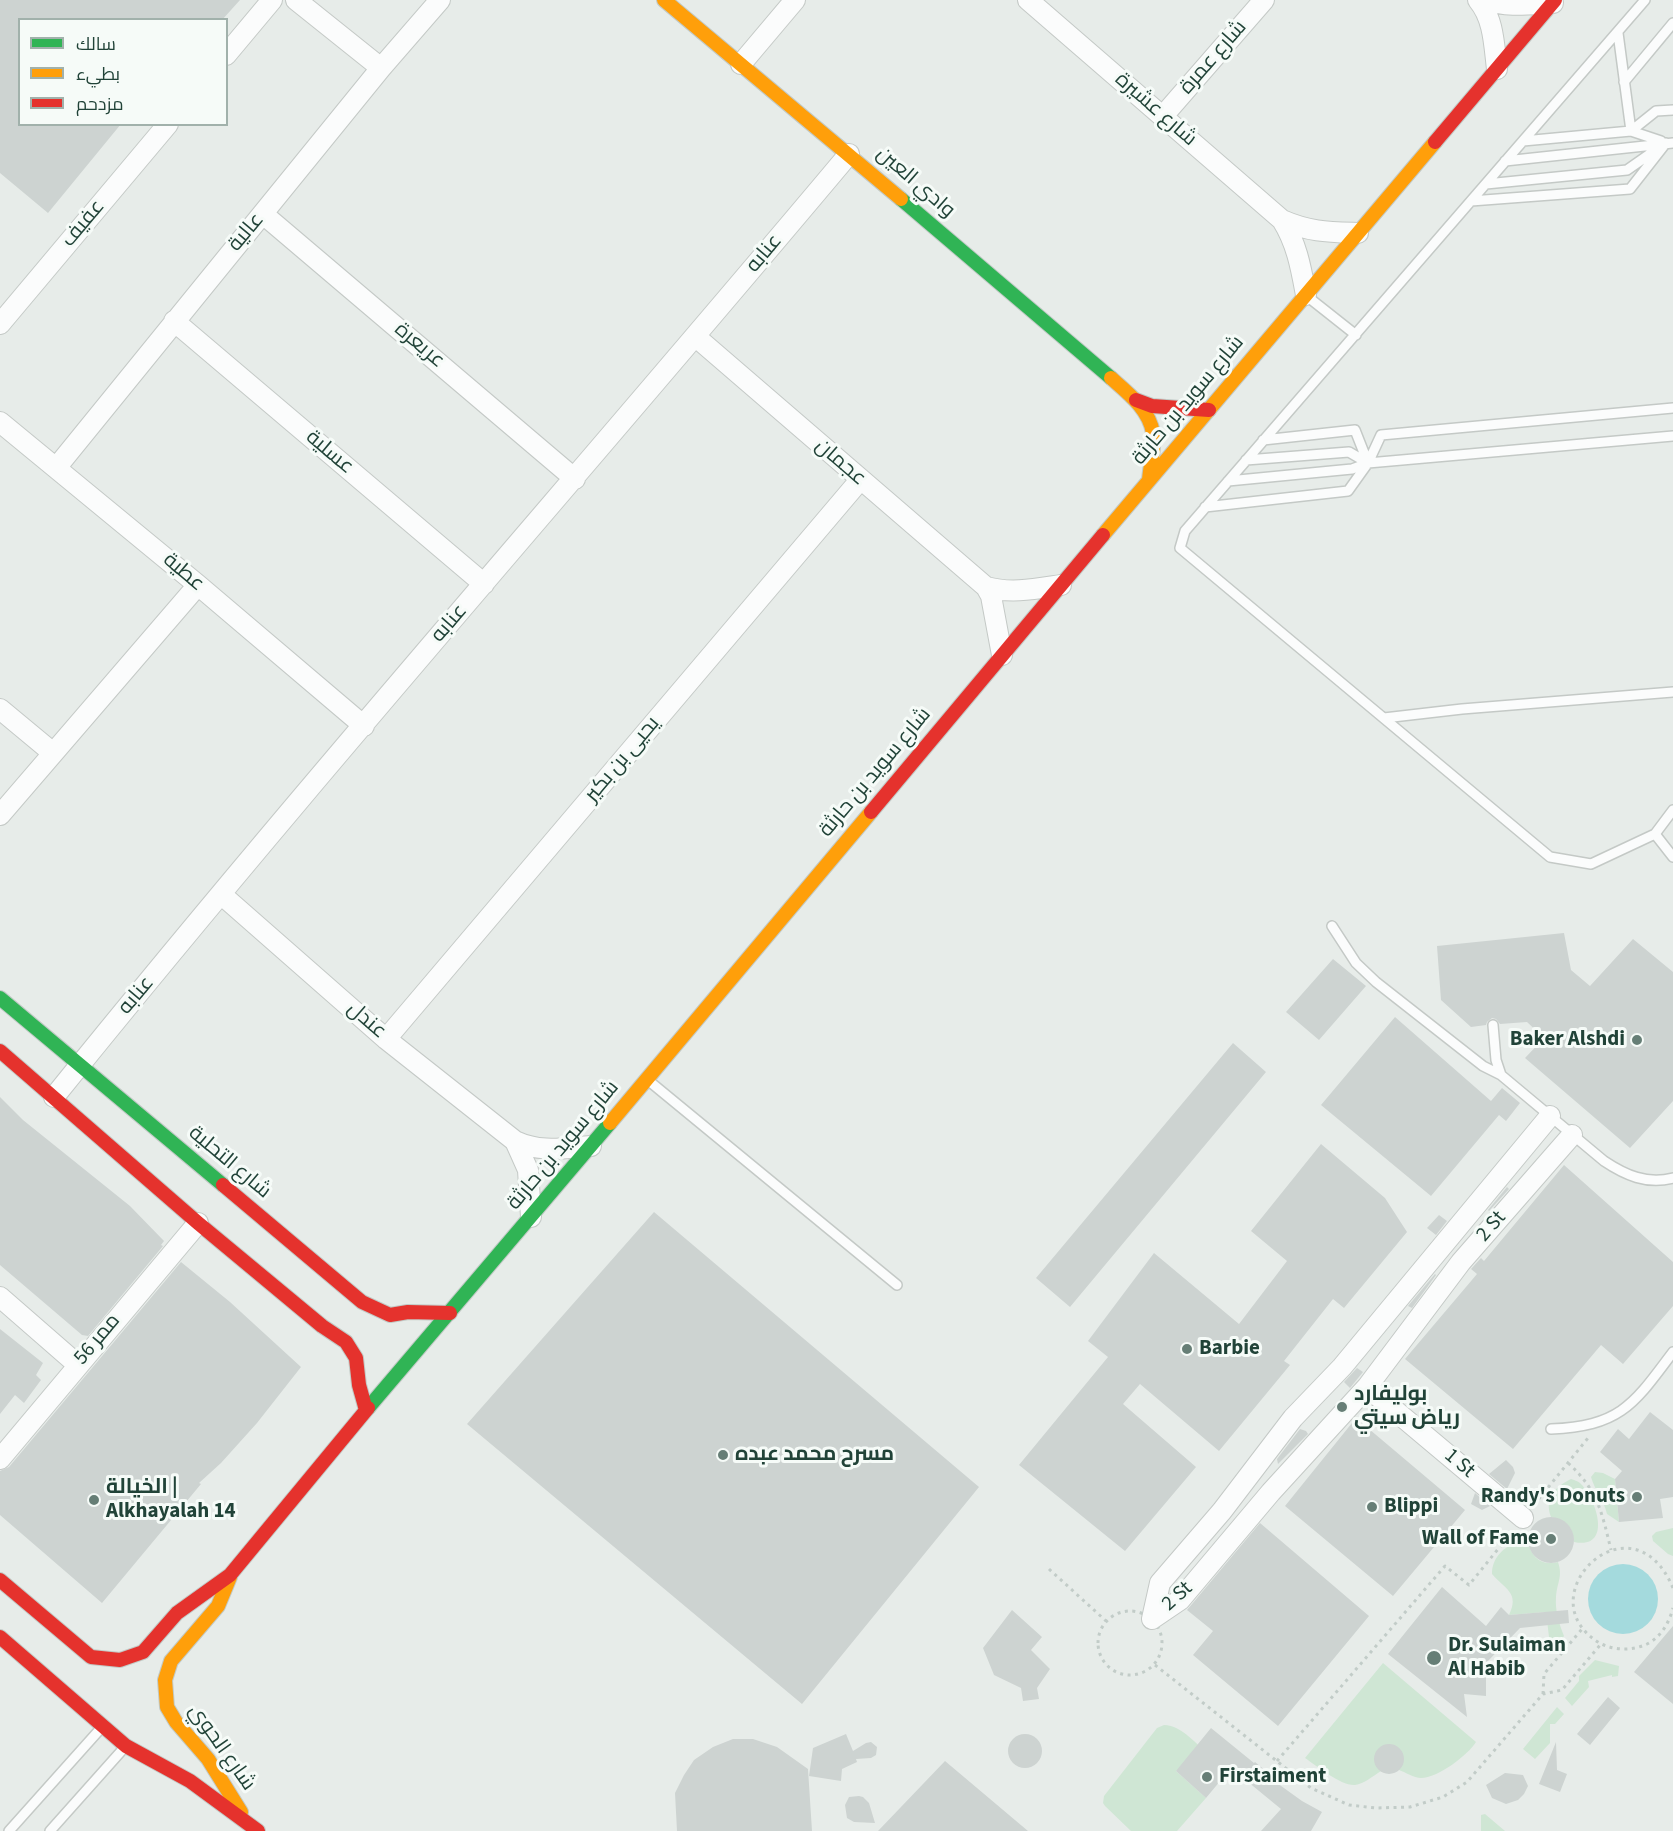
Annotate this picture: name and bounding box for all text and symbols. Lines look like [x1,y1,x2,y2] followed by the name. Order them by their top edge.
[1175,16,1253,100] street label: شارع عمرة
[18,18,228,126] legend
[76,32,116,57] text: سالك
[76,62,120,87] text: بطيء
[1109,68,1201,152] street label: شارع عشيرة
[76,92,124,117] text: مزدحم
[871,142,959,224] street label: وادي العين
[57,195,111,253] street label: عفيف
[224,209,270,257] street label: عالية
[742,230,788,278] street label: عنابه
[389,318,449,374] street label: عريعرة
[1128,331,1250,471] street label: شارع سويد بن حارثة
[300,426,358,480] street label: عسلية
[809,434,871,492] street label: عجمان
[157,548,209,598] street label: عطية
[427,600,473,648] street label: عنابه
[815,703,937,843] street label: شارع سويد بن حارثة
[580,712,666,808] street label: يحيى بن بكير
[114,972,160,1020] street label: عنابه
[341,997,391,1045] street label: عندل
[1510,1027,1625,1053] place label: Baker Alshdi
[1630,1033,1644,1047] marker: Baker Alshdi
[503,1076,625,1216] street label: شارع سويد بن حارثة
[183,1121,275,1205] street label: شارع التحلية
[1472,1206,1512,1248] street label: 2 St
[69,1309,127,1371] street label: ممر 56
[1199,1336,1260,1362] place label: Barbie
[1180,1342,1194,1356] marker: Barbie
[1354,1382,1460,1432] place label: بوليفارد رياض سيتي
[1335,1400,1349,1414] marker: بوليفارد رياض سيتي
[735,1442,894,1468] place label: مسرح محمد عبده
[1438,1444,1480,1484] street label: 1 St
[716,1448,730,1462] marker: مسرح محمد عبده
[106,1475,236,1525] place label: الخيالة | Alkhayalah 14
[1481,1484,1625,1510] place label: Randy's Donuts
[1630,1490,1644,1504] marker: Randy's Donuts
[87,1493,101,1507] marker: الخيالة | Alkhayalah 14
[1384,1494,1438,1520] place label: Blippi
[1365,1500,1379,1514] marker: Blippi
[1422,1526,1539,1552] place label: Wall of Fame
[1544,1532,1558,1546] marker: Wall of Fame
[1158,1577,1198,1617] street label: 2 St
[1448,1633,1566,1683] place label: Dr. Sulaiman Al Habib
[1425,1649,1443,1667] marker: Dr. Sulaiman Al Habib
[182,1700,260,1796] street label: شارع الحوي
[1219,1764,1326,1790] place label: Firstaiment
[1200,1770,1214,1784] marker: Firstaiment

